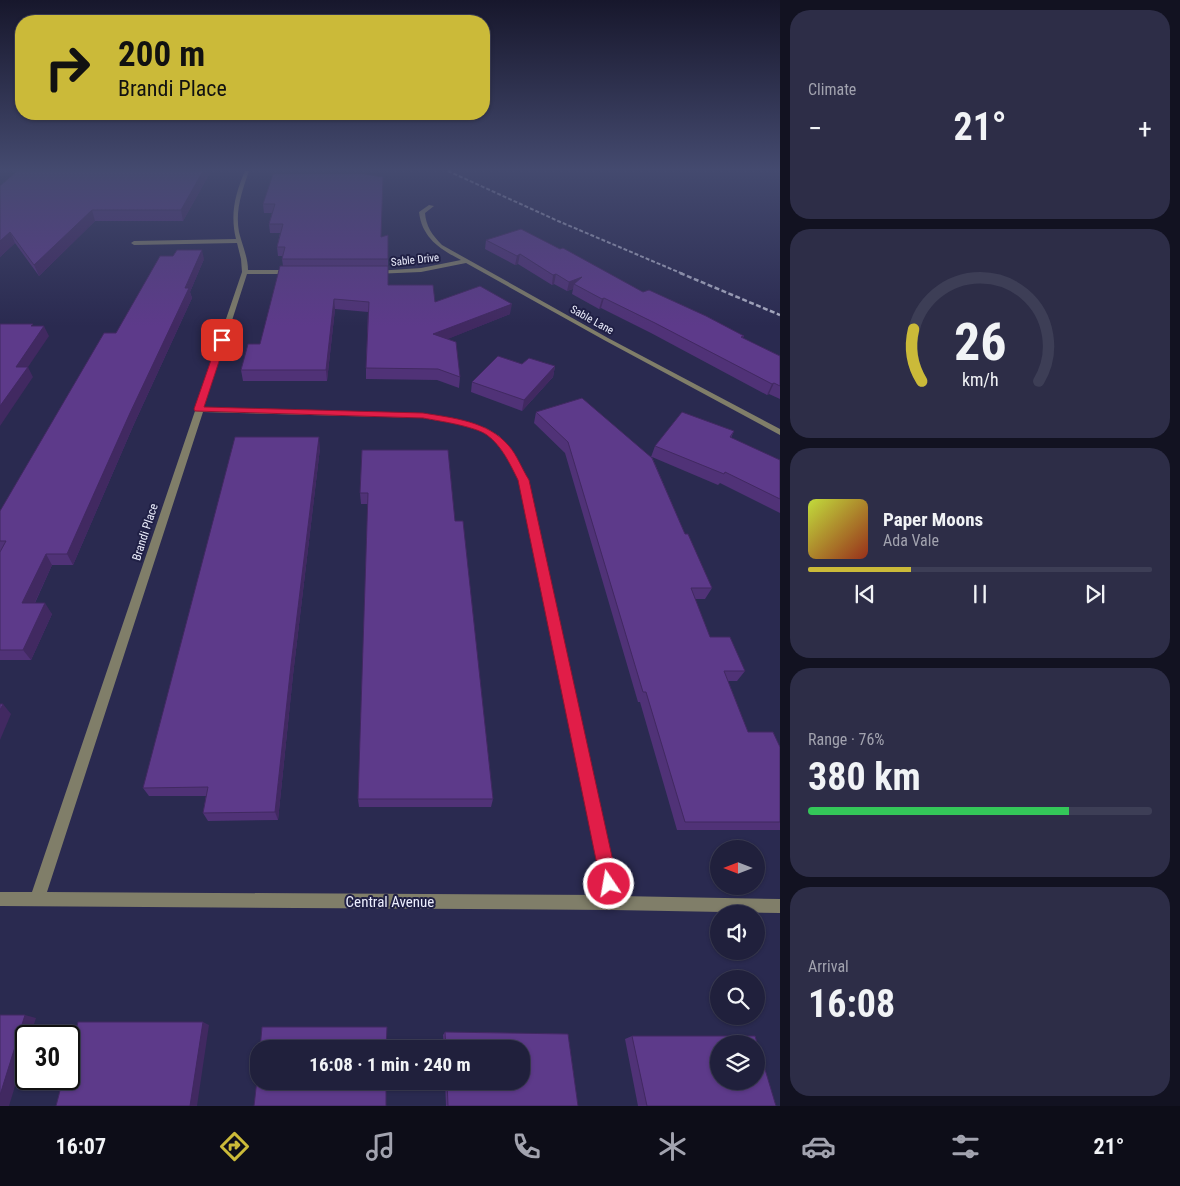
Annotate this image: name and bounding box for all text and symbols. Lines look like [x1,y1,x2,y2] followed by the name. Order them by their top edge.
[118,34,205,75] text: 200 m
[35,35,100,100] icon: right
[118,76,227,101] text: Brandi Place
[808,80,856,99] text: Climate
[953,105,1007,149] text: 21°
[808,112,822,145] text: −
[1138,112,1152,145] text: +
[390,251,440,269] street label: Sable Drive
[568,303,616,337] street label: Sable Lane
[954,312,1006,373] text: 26
[201,319,243,361] pin
[208,326,236,354] icon: arrive
[962,369,998,390] text: km/h
[129,501,161,562] street label: Brandi Place
[883,508,983,531] text: Paper Moons
[883,531,939,550] text: Ada Vale
[851,580,879,608] icon: previous
[966,580,994,608] icon: pause
[1081,580,1109,608] icon: next
[808,730,884,749] text: Range · 76%
[808,755,921,799] text: 380 km
[710,840,765,895] north arrow
[710,840,765,1090] map controls
[582,857,634,909] position arrow
[346,893,434,911] street label: Central Avenue
[710,905,765,960] button: sound
[808,957,849,976] text: Arrival
[710,970,765,1025] button: search
[808,982,895,1026] text: 16:08
[15,1025,80,1090] speed limit sign: 30
[710,1035,765,1090] button: layers
[309,1053,471,1076] text: 16:08 · 1 min · 240 m
[217,1129,252,1164] icon: directions
[363,1129,398,1164] icon: music
[509,1129,544,1164] icon: phone
[655,1129,690,1164] icon: climate
[801,1129,836,1164] icon: car
[948,1129,983,1164] icon: filters
[56,1134,106,1159] text: 16:07
[1094,1134,1124,1159] text: 21°

